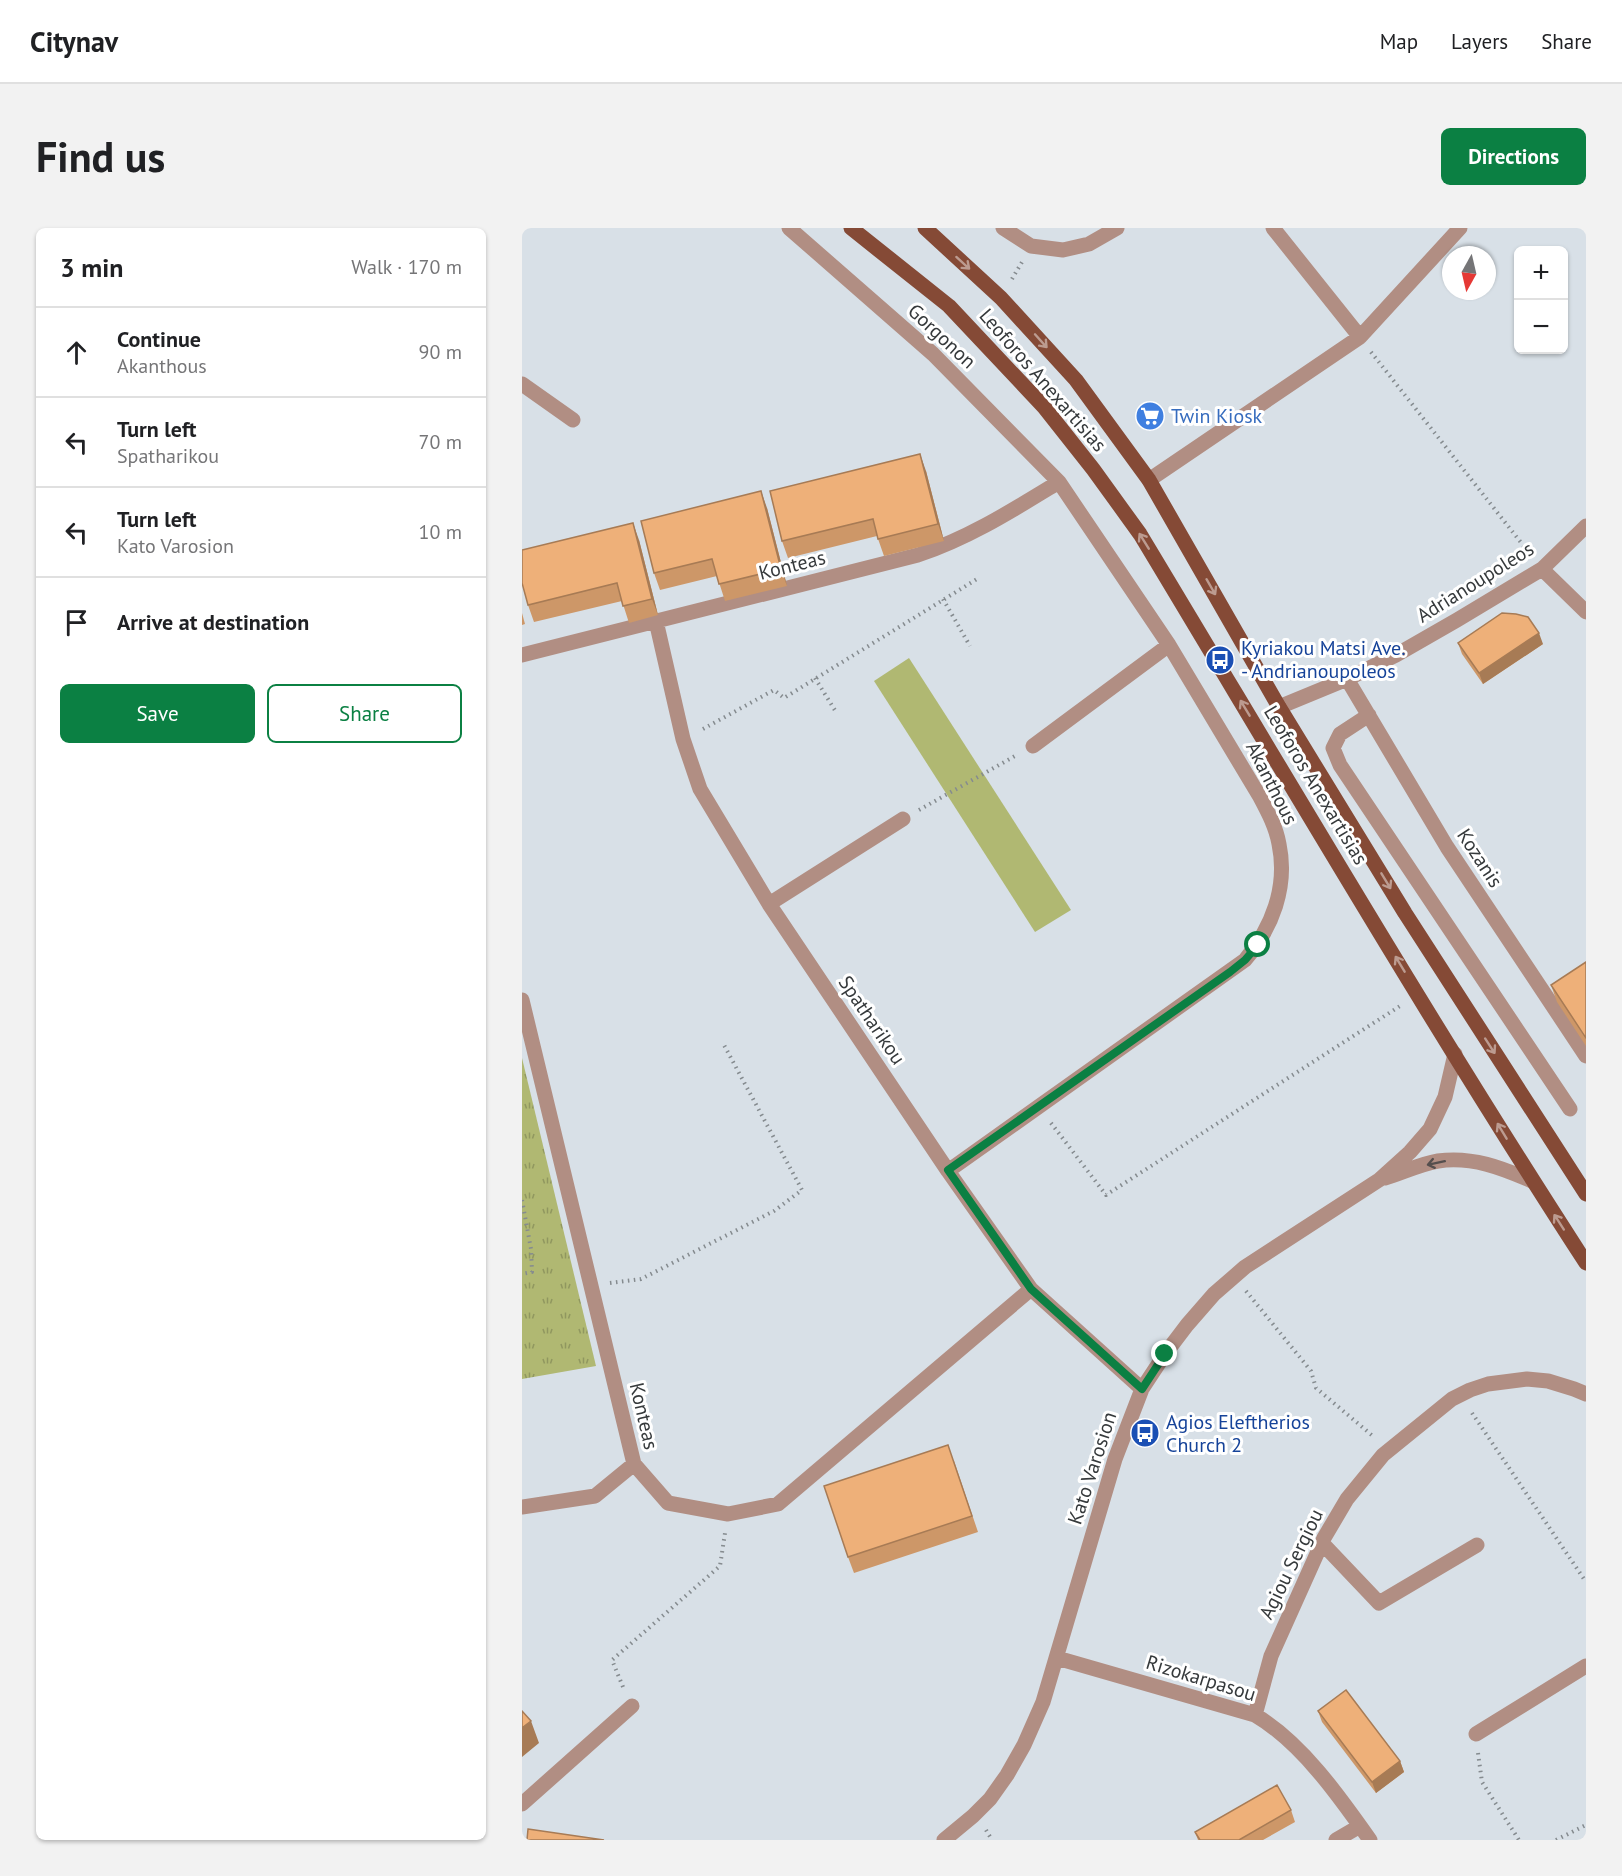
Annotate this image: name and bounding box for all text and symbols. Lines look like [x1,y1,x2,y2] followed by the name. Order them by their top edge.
[30,23,118,60] text: Citynav
[1380,28,1418,55] text: Map
[1451,28,1508,55] text: Layers
[1541,28,1592,55] text: Share
[1441,128,1586,185] button: Directions
[36,129,165,184] text: Find us
[1442,246,1496,300] north arrow
[1514,246,1568,354] map controls
[1514,246,1568,300] button: +
[60,251,123,284] text: 3 min
[351,254,462,280] text: Walk · 170 m
[955,256,970,270] one-way arrow
[902,298,982,374] street label: Gorgonon
[1514,300,1568,354] button: −
[974,303,1112,457] street label: Leoforos Anexartisias
[117,325,201,353] text: Continue
[1034,333,1048,348] one-way arrow
[60,336,93,369] icon: ahead
[419,339,462,365] text: 90 m
[117,353,207,379] text: Akanthous
[1134,400,1166,432] supermarket icon: Twin Kiosk
[1171,403,1263,429] place label: Twin Kiosk
[117,415,197,443] text: Turn left
[60,426,93,459] icon: left
[419,429,462,455] text: 70 m
[117,443,219,469] text: Spatharikou
[117,505,197,533] text: Turn left
[60,516,93,549] icon: left
[419,519,462,545] text: 10 m
[117,533,234,559] text: Kato Varosion
[1137,533,1149,550] one-way arrow
[1412,536,1538,628] street label: Adrianoupoleos
[756,544,828,586] street label: Konteas
[1205,578,1217,595] one-way arrow
[60,606,93,639] icon: arrive
[117,608,309,636] text: Arrive at destination
[1241,635,1406,684] place label: Kyriakou Matsi Ave. - Andrianoupoleos
[1204,644,1236,676] bus stop icon: Kyriakou Matsi Ave. - Andrianoupoleos
[60,684,255,743] button: Save
[267,684,462,743] button: Share
[1238,700,1250,717] one-way arrow
[1258,701,1374,869] street label: Leoforos Anexartisias
[1240,737,1304,829] street label: Akanthous
[1451,824,1509,892] street label: Kozanis
[1380,872,1392,889] one-way arrow
[1244,931,1270,957] route start
[1394,956,1406,973] one-way arrow
[833,970,911,1070] street label: Spatharikou
[1484,1037,1497,1054] one-way arrow
[1495,1123,1507,1140] one-way arrow
[1426,1158,1446,1169] one-way arrow
[1553,1214,1565,1231] one-way arrow
[1151,1340,1177,1366] route end
[624,1380,664,1452] street label: Konteas
[1062,1408,1122,1528] street label: Kato Varosion
[1166,1409,1310,1458] place label: Agios Eleftherios Church 2
[1129,1417,1161,1449] bus stop icon: Agios Eleftherios Church 2
[1253,1505,1329,1623] street label: Agiou Sergiou
[1143,1649,1259,1707] street label: Rizokarpasou

